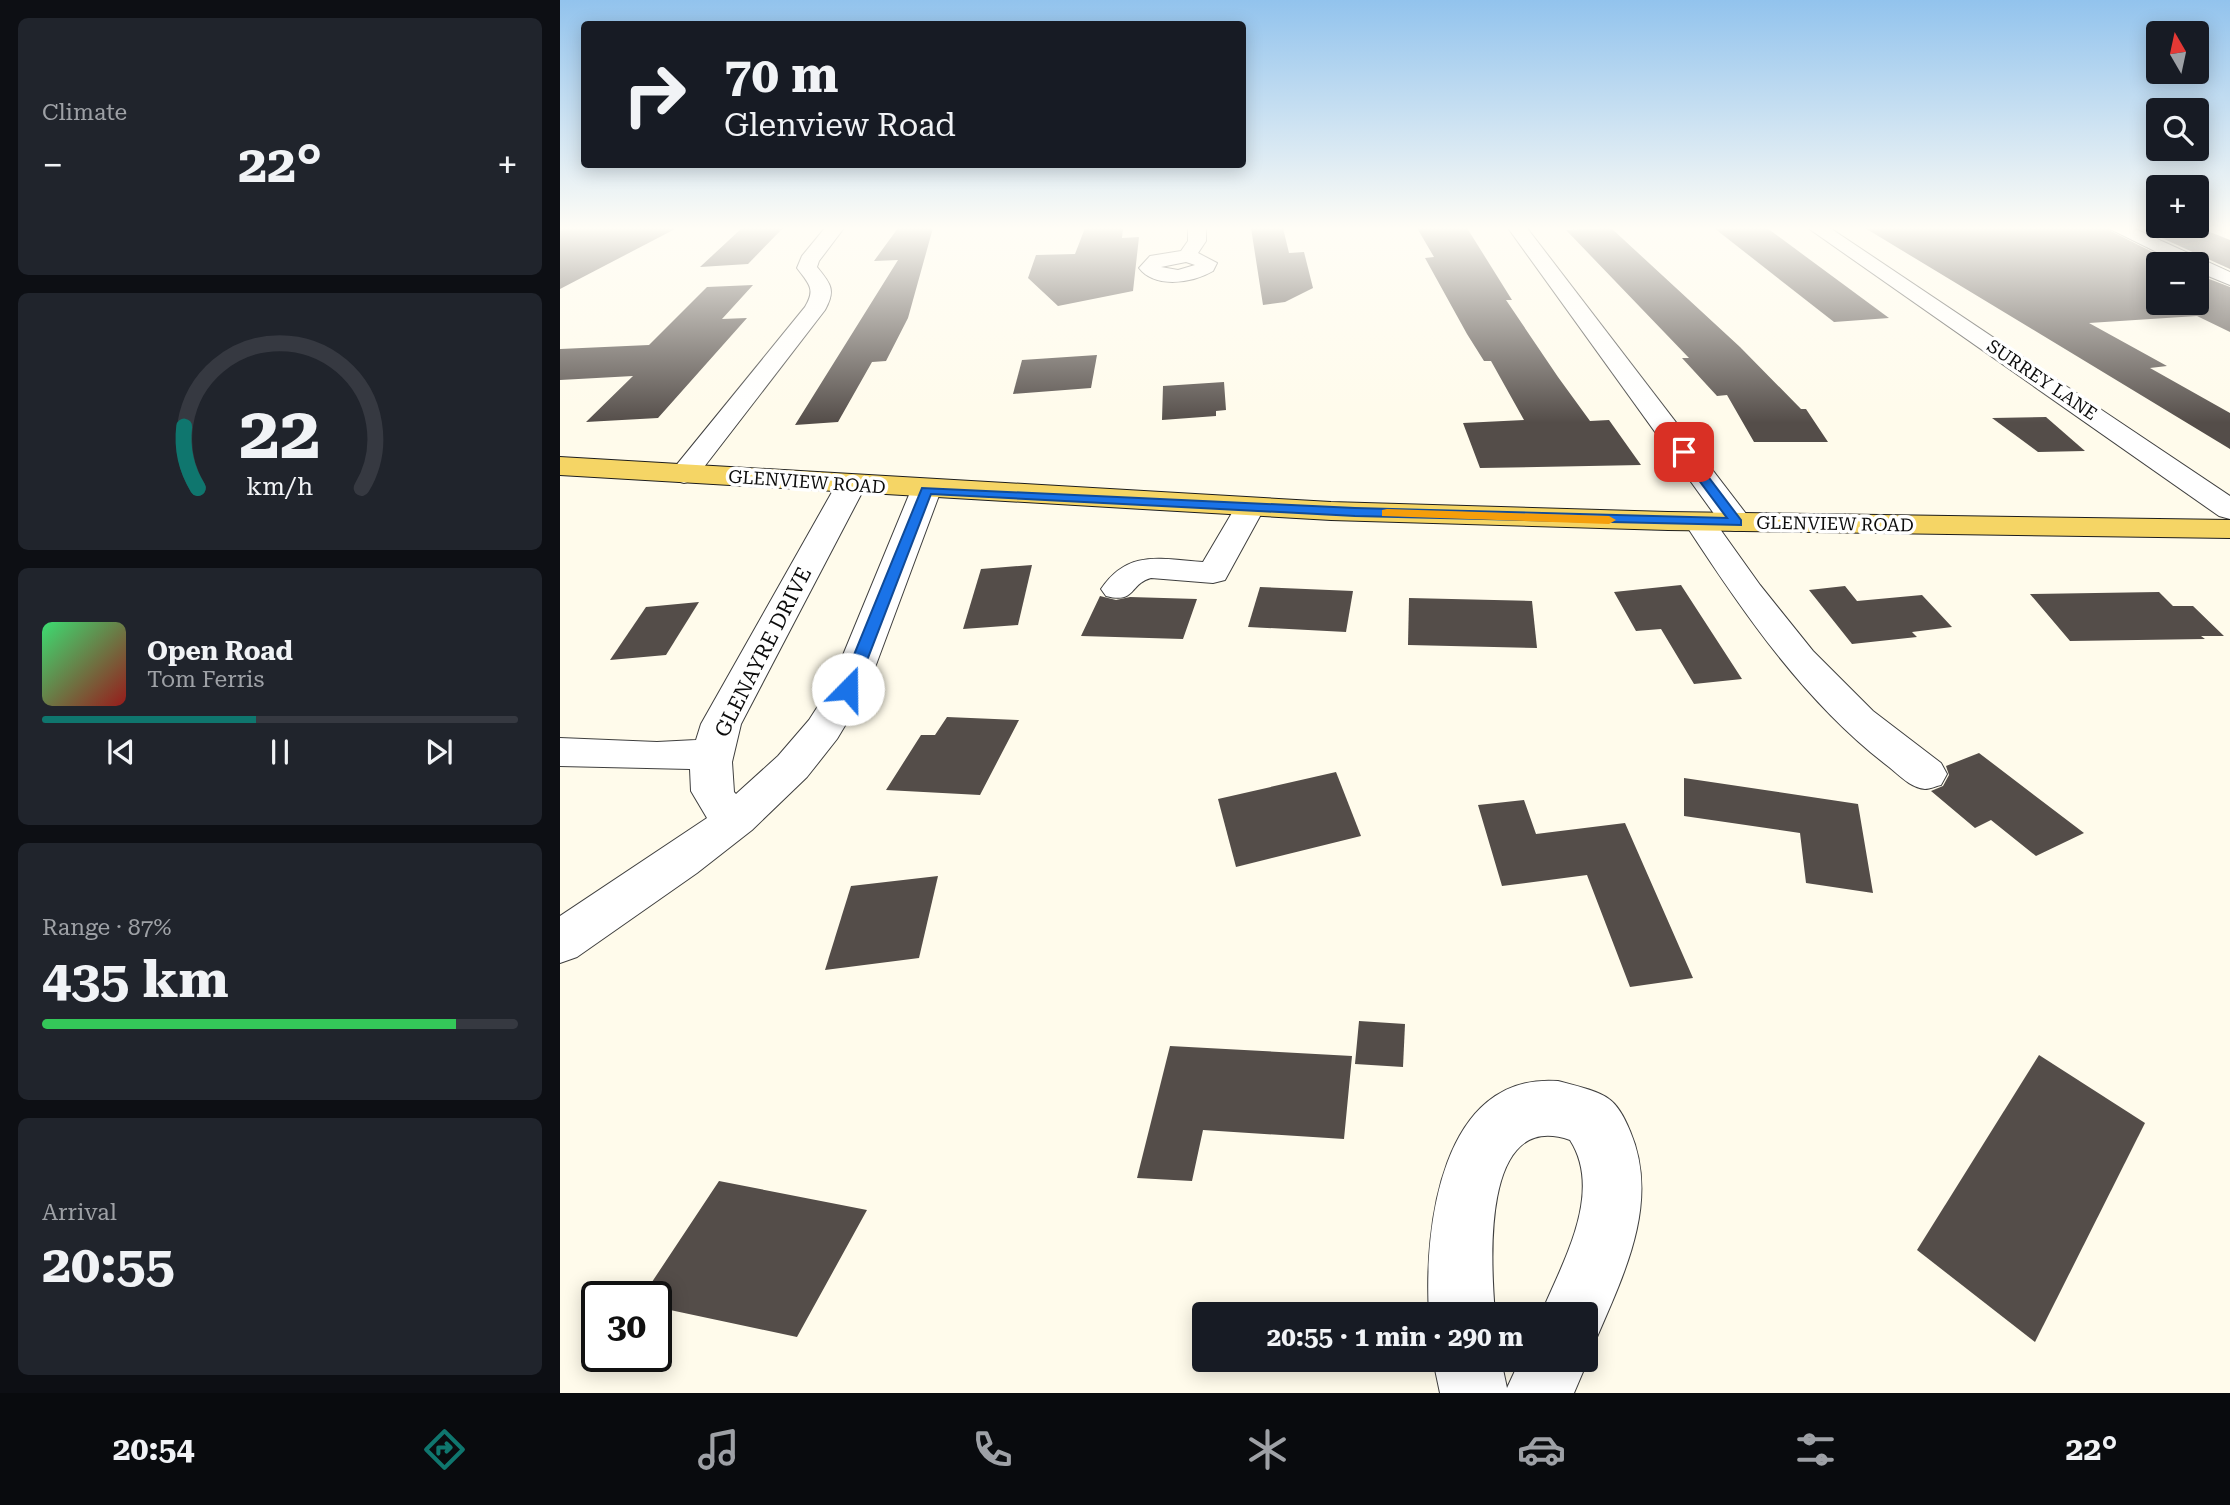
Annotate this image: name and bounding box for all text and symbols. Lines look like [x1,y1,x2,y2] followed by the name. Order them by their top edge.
[2146,21,2208,84] north arrow
[2146,21,2209,315] map controls
[724,47,839,104] text: 70 m
[609,49,700,140] icon: right
[2146,98,2209,161] button: search
[42,99,127,126] text: Climate
[724,106,956,144] text: Glenview Road
[238,134,322,195] text: 22°
[42,143,63,187] text: −
[497,143,518,187] text: +
[2146,175,2209,238] button: +
[2146,252,2209,315] button: −
[1983,335,2101,424] street label: SURREY LANE
[239,391,321,476] text: 22
[1654,422,1714,482] pin
[1665,433,1703,471] icon: arrive
[728,466,886,497] street label: GLENVIEW ROAD
[247,471,313,500] text: km/h
[1756,512,1914,535] street label: GLENVIEW ROAD
[710,563,816,741] street label: GLENAYRE DRIVE
[147,636,293,666] text: Open Road
[811,652,885,726] position arrow
[147,666,264,693] text: Tom Ferris
[102,733,140,771] icon: previous
[261,733,299,771] icon: pause
[420,733,458,771] icon: next
[42,914,171,941] text: Range · 87%
[42,949,229,1010] text: 435 km
[42,1199,117,1226] text: Arrival
[42,1234,175,1295] text: 20:55
[581,1281,672,1372] speed limit sign: 30
[1267,1322,1523,1352] text: 20:55 · 1 min · 290 m
[420,1425,469,1474] icon: directions
[694,1425,743,1474] icon: music
[968,1425,1017,1474] icon: phone
[1243,1425,1292,1474] icon: climate
[1517,1425,1566,1474] icon: car
[1791,1425,1840,1474] icon: filters
[113,1430,194,1468] text: 20:54
[2066,1430,2117,1468] text: 22°

